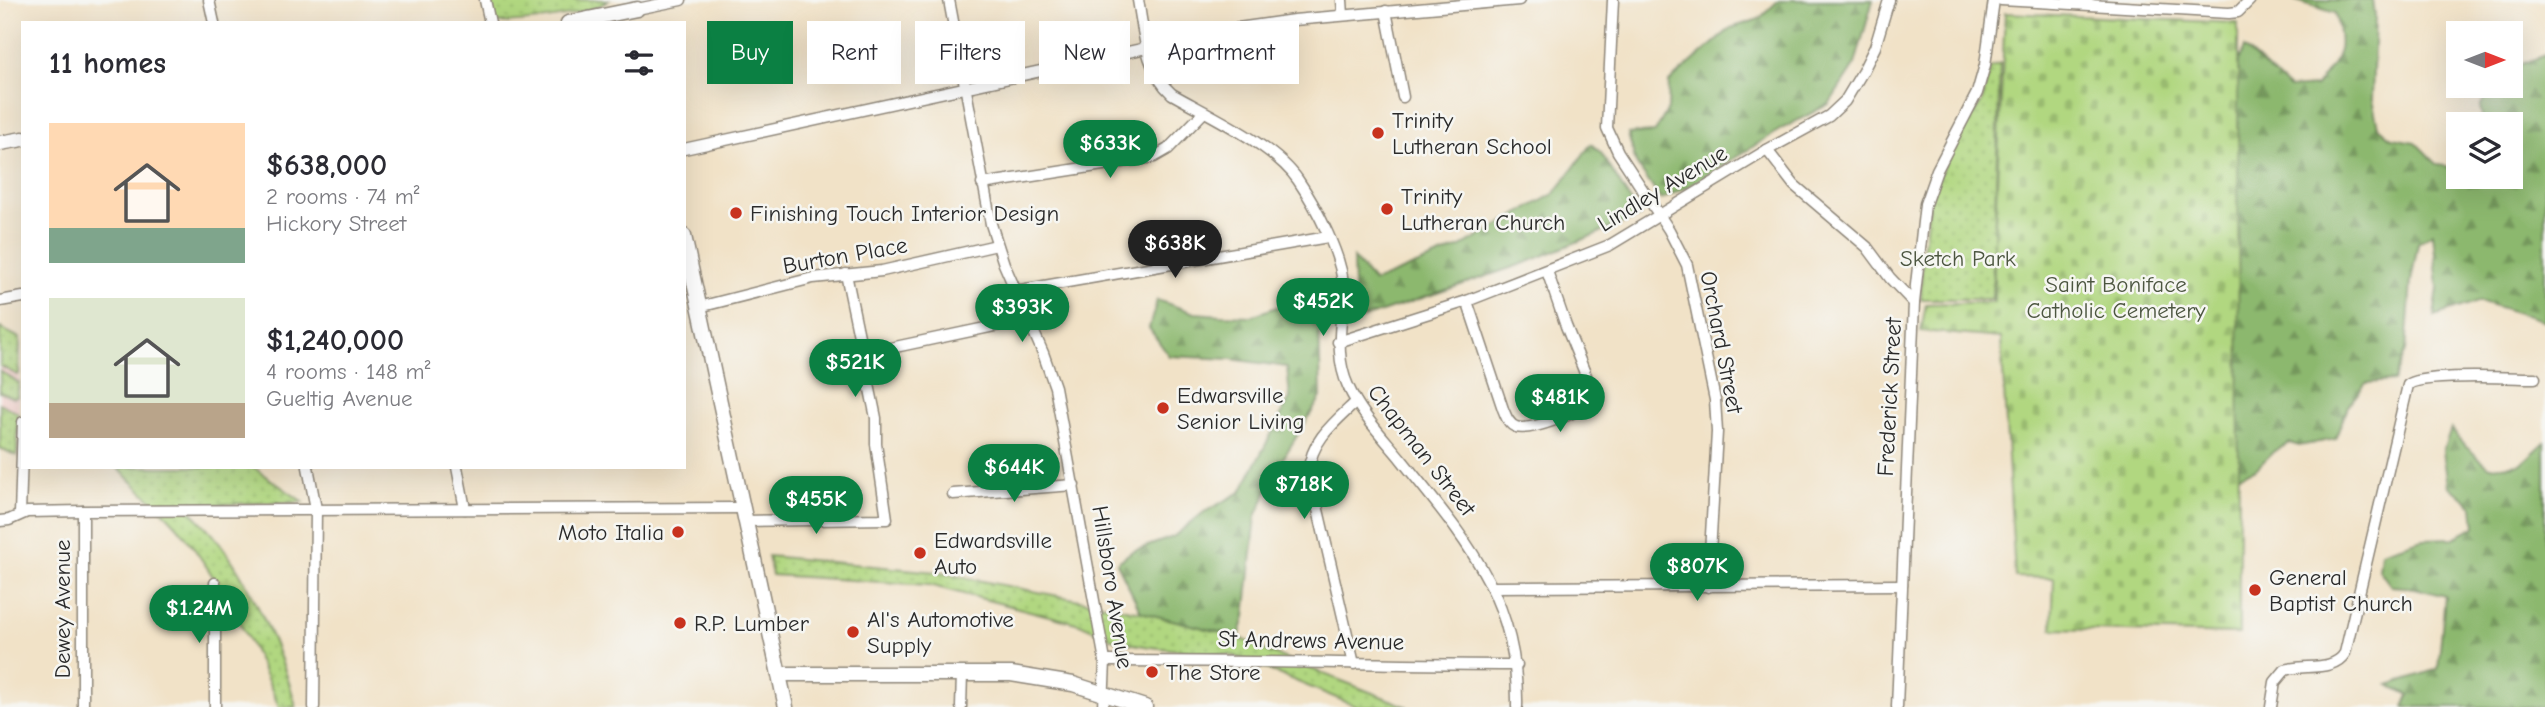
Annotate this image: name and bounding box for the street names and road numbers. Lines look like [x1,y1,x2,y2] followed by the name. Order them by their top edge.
[1593,139,1732,238] street label: Lindley Avenue
[781,231,909,280] street label: Burton Place
[1694,269,1749,417] street label: Orchard Street
[1872,315,1907,477] street label: Frederick Street
[1362,379,1482,523] street label: Chapman Street
[1086,504,1139,670] street label: Hillsboro Avenue
[49,540,76,678] street label: Dewey Avenue
[1218,625,1404,656] street label: St Andrews Avenue

